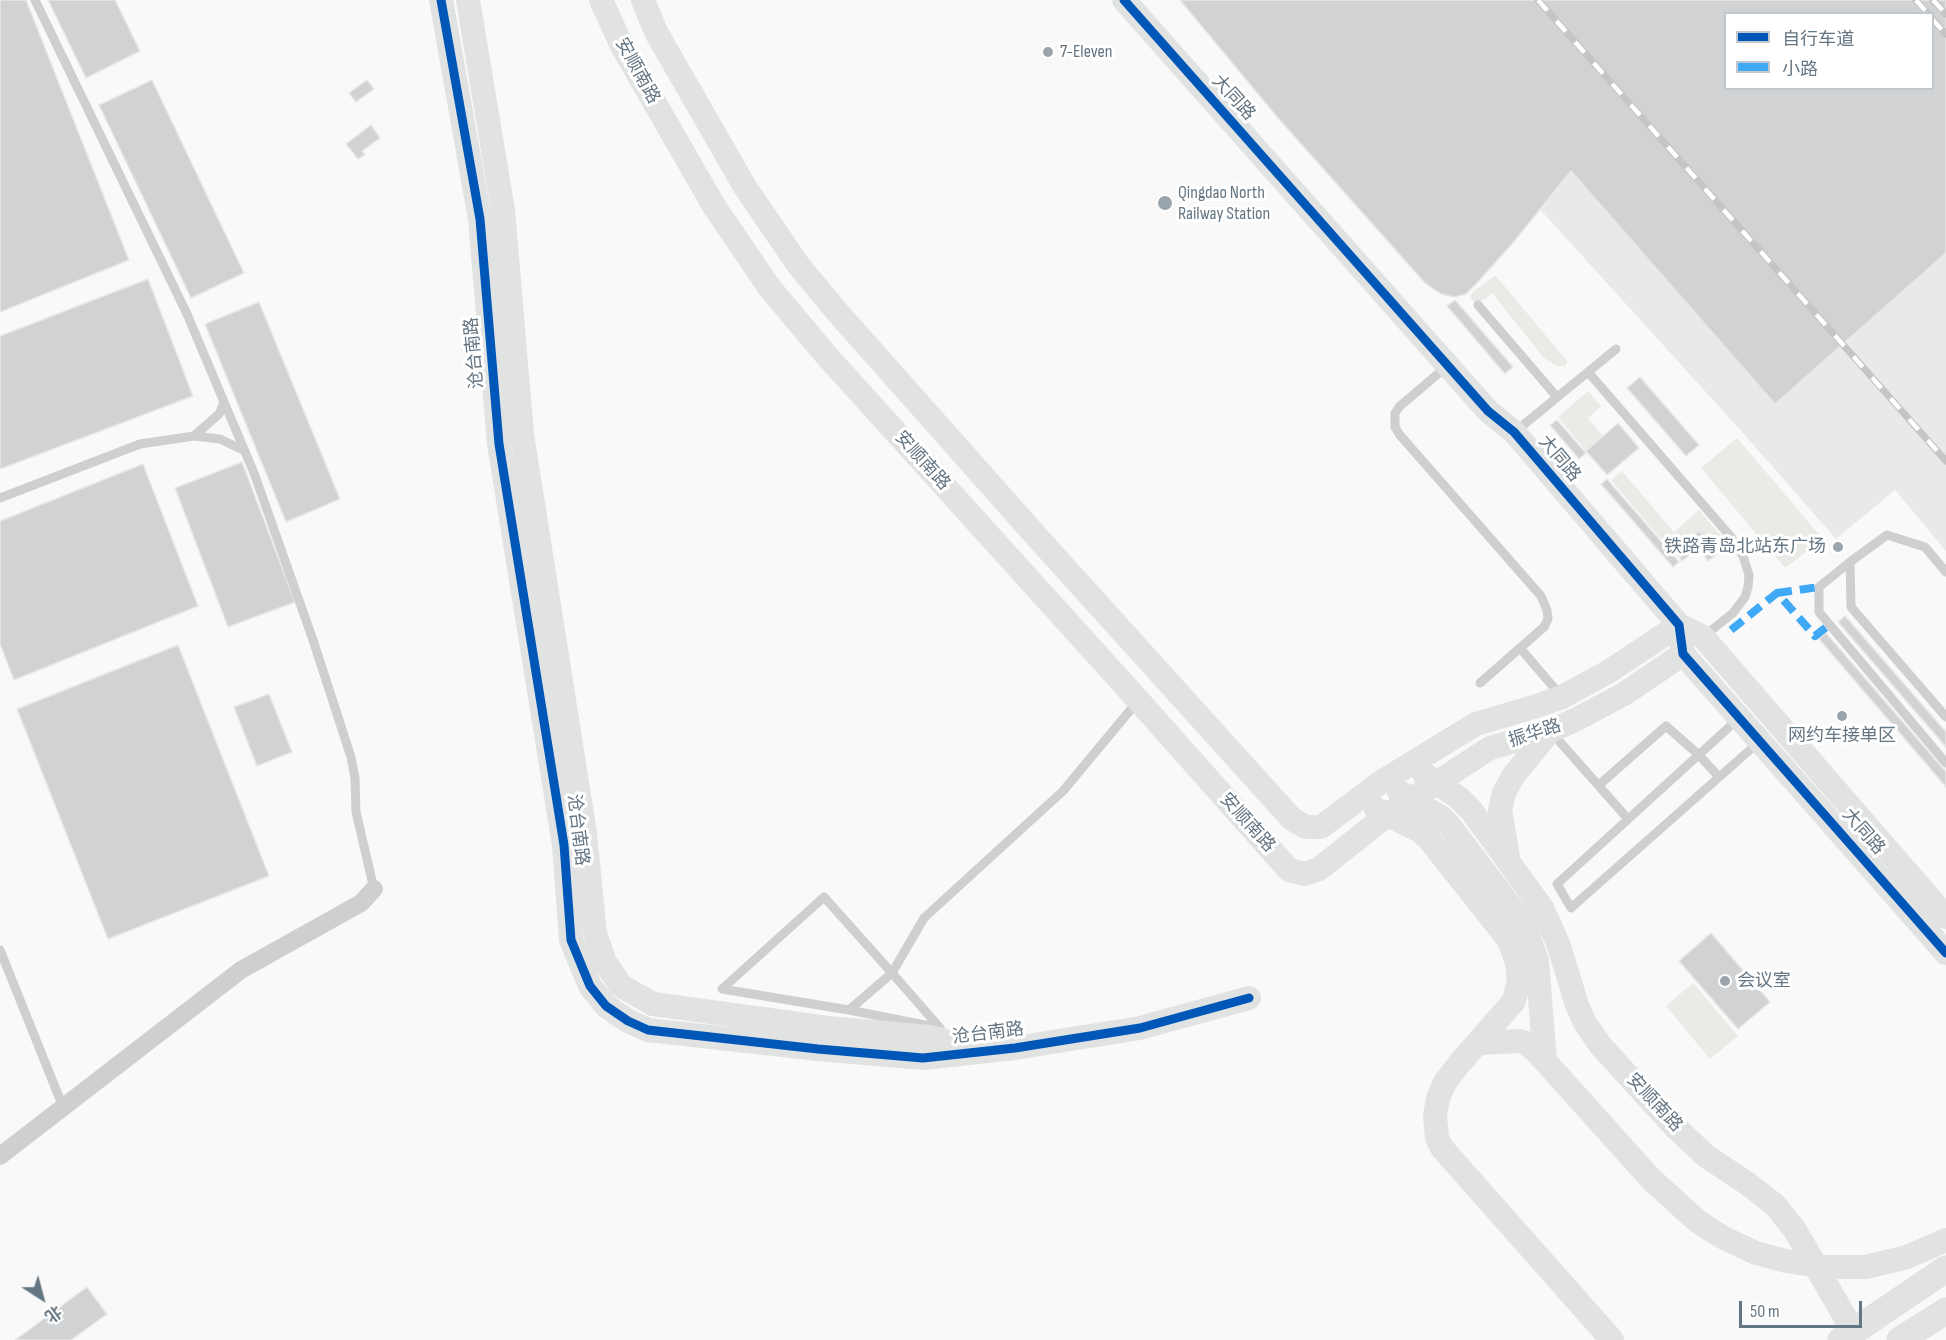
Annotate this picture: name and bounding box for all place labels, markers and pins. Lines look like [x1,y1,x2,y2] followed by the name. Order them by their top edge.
[1060,41,1113,63] place label: 7-Eleven
[1041,45,1055,59] marker: 7-Eleven
[1178,182,1270,224] place label: Qingdao North Railway Station
[1156,194,1174,212] marker: Qingdao North Railway Station
[1664,536,1826,558] place label: 铁路青岛北站东广场
[1831,540,1845,554] marker: 铁路青岛北站东广场
[1835,709,1849,723] marker: 网约车接单区
[1788,725,1896,747] place label: 网约车接单区
[1737,970,1791,992] place label: 会议室
[1718,974,1732,988] marker: 会议室

